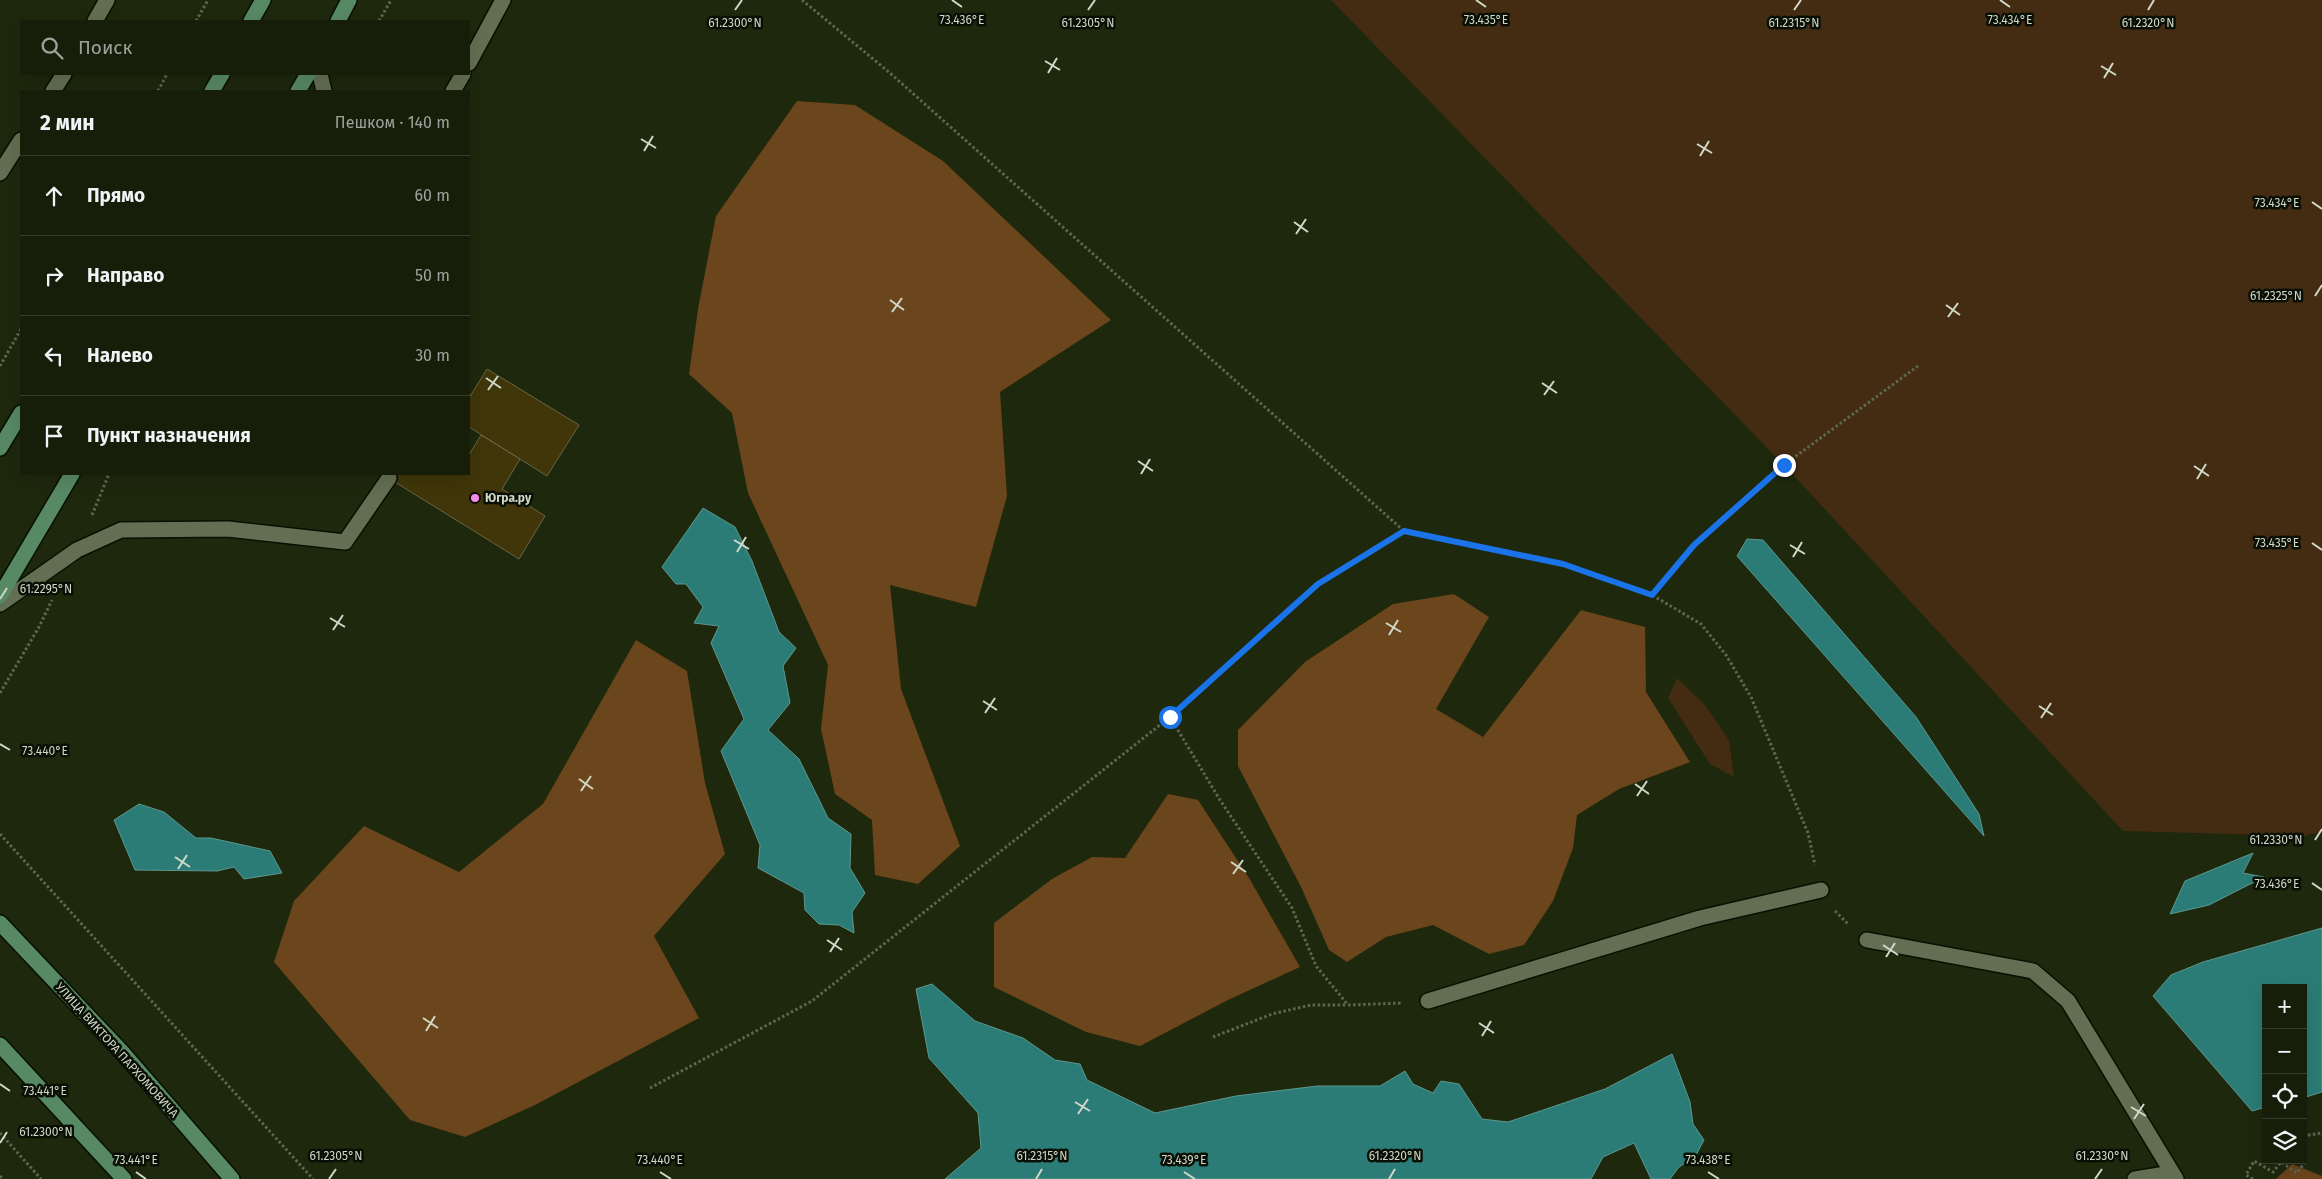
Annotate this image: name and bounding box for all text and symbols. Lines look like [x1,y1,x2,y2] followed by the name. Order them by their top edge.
[940,13,984,27] text: 73.436°E
[1464,13,1508,27] text: 73.435°E
[1988,13,2032,27] text: 73.434°E
[708,16,762,30] text: 61.2300°N
[1062,16,1114,30] text: 61.2305°N
[1768,16,1820,30] text: 61.2315°N
[2122,16,2174,30] text: 61.2320°N
[20,20,470,75] search box
[38,34,66,62] icon: search
[78,36,132,59] text: Поиск
[40,110,95,136] text: 2 мин
[335,113,450,132] text: Пешком · 140 m
[40,182,68,210] icon: ahead
[87,184,145,207] text: Прямо
[415,186,450,205] text: 60 m
[2255,196,2299,210] text: 73.434°E
[40,262,68,290] icon: right
[87,264,164,287] text: Направо
[415,266,450,285] text: 50 m
[2250,289,2302,303] text: 61.2325°N
[40,342,68,370] icon: left
[87,344,153,367] text: Налево
[415,346,450,365] text: 30 m
[40,422,68,450] icon: arrive
[87,424,251,447] text: Пункт назначения
[1773,454,1796,477] route end
[485,491,532,505] place label: Югра.ру
[469,492,481,504] marker: Югра.ру
[2255,536,2299,550] text: 73.435°E
[20,582,72,596] text: 61.2295°N
[1159,706,1182,729] route start
[22,744,68,758] text: 73.440°E
[2250,833,2302,847] text: 61.2330°N
[2255,877,2299,891] text: 73.436°E
[53,980,181,1120] street label: УЛИЦА ВИКТОРА ПАРХОМОВИЧА
[2262,984,2307,1164] map controls
[2262,984,2307,1029] button: +
[2262,1029,2307,1074] button: −
[2262,1074,2307,1119] button: locate
[23,1084,67,1098] text: 73.441°E
[2262,1119,2307,1164] button: layers
[19,1125,73,1139] text: 61.2300°N
[310,1149,362,1163] text: 61.2305°N
[1016,1149,1068,1163] text: 61.2315°N
[1369,1149,1421,1163] text: 61.2320°N
[2076,1149,2128,1163] text: 61.2330°N
[114,1153,158,1167] text: 73.441°E
[637,1153,683,1167] text: 73.440°E
[1162,1153,1206,1167] text: 73.439°E
[1685,1153,1731,1167] text: 73.438°E

